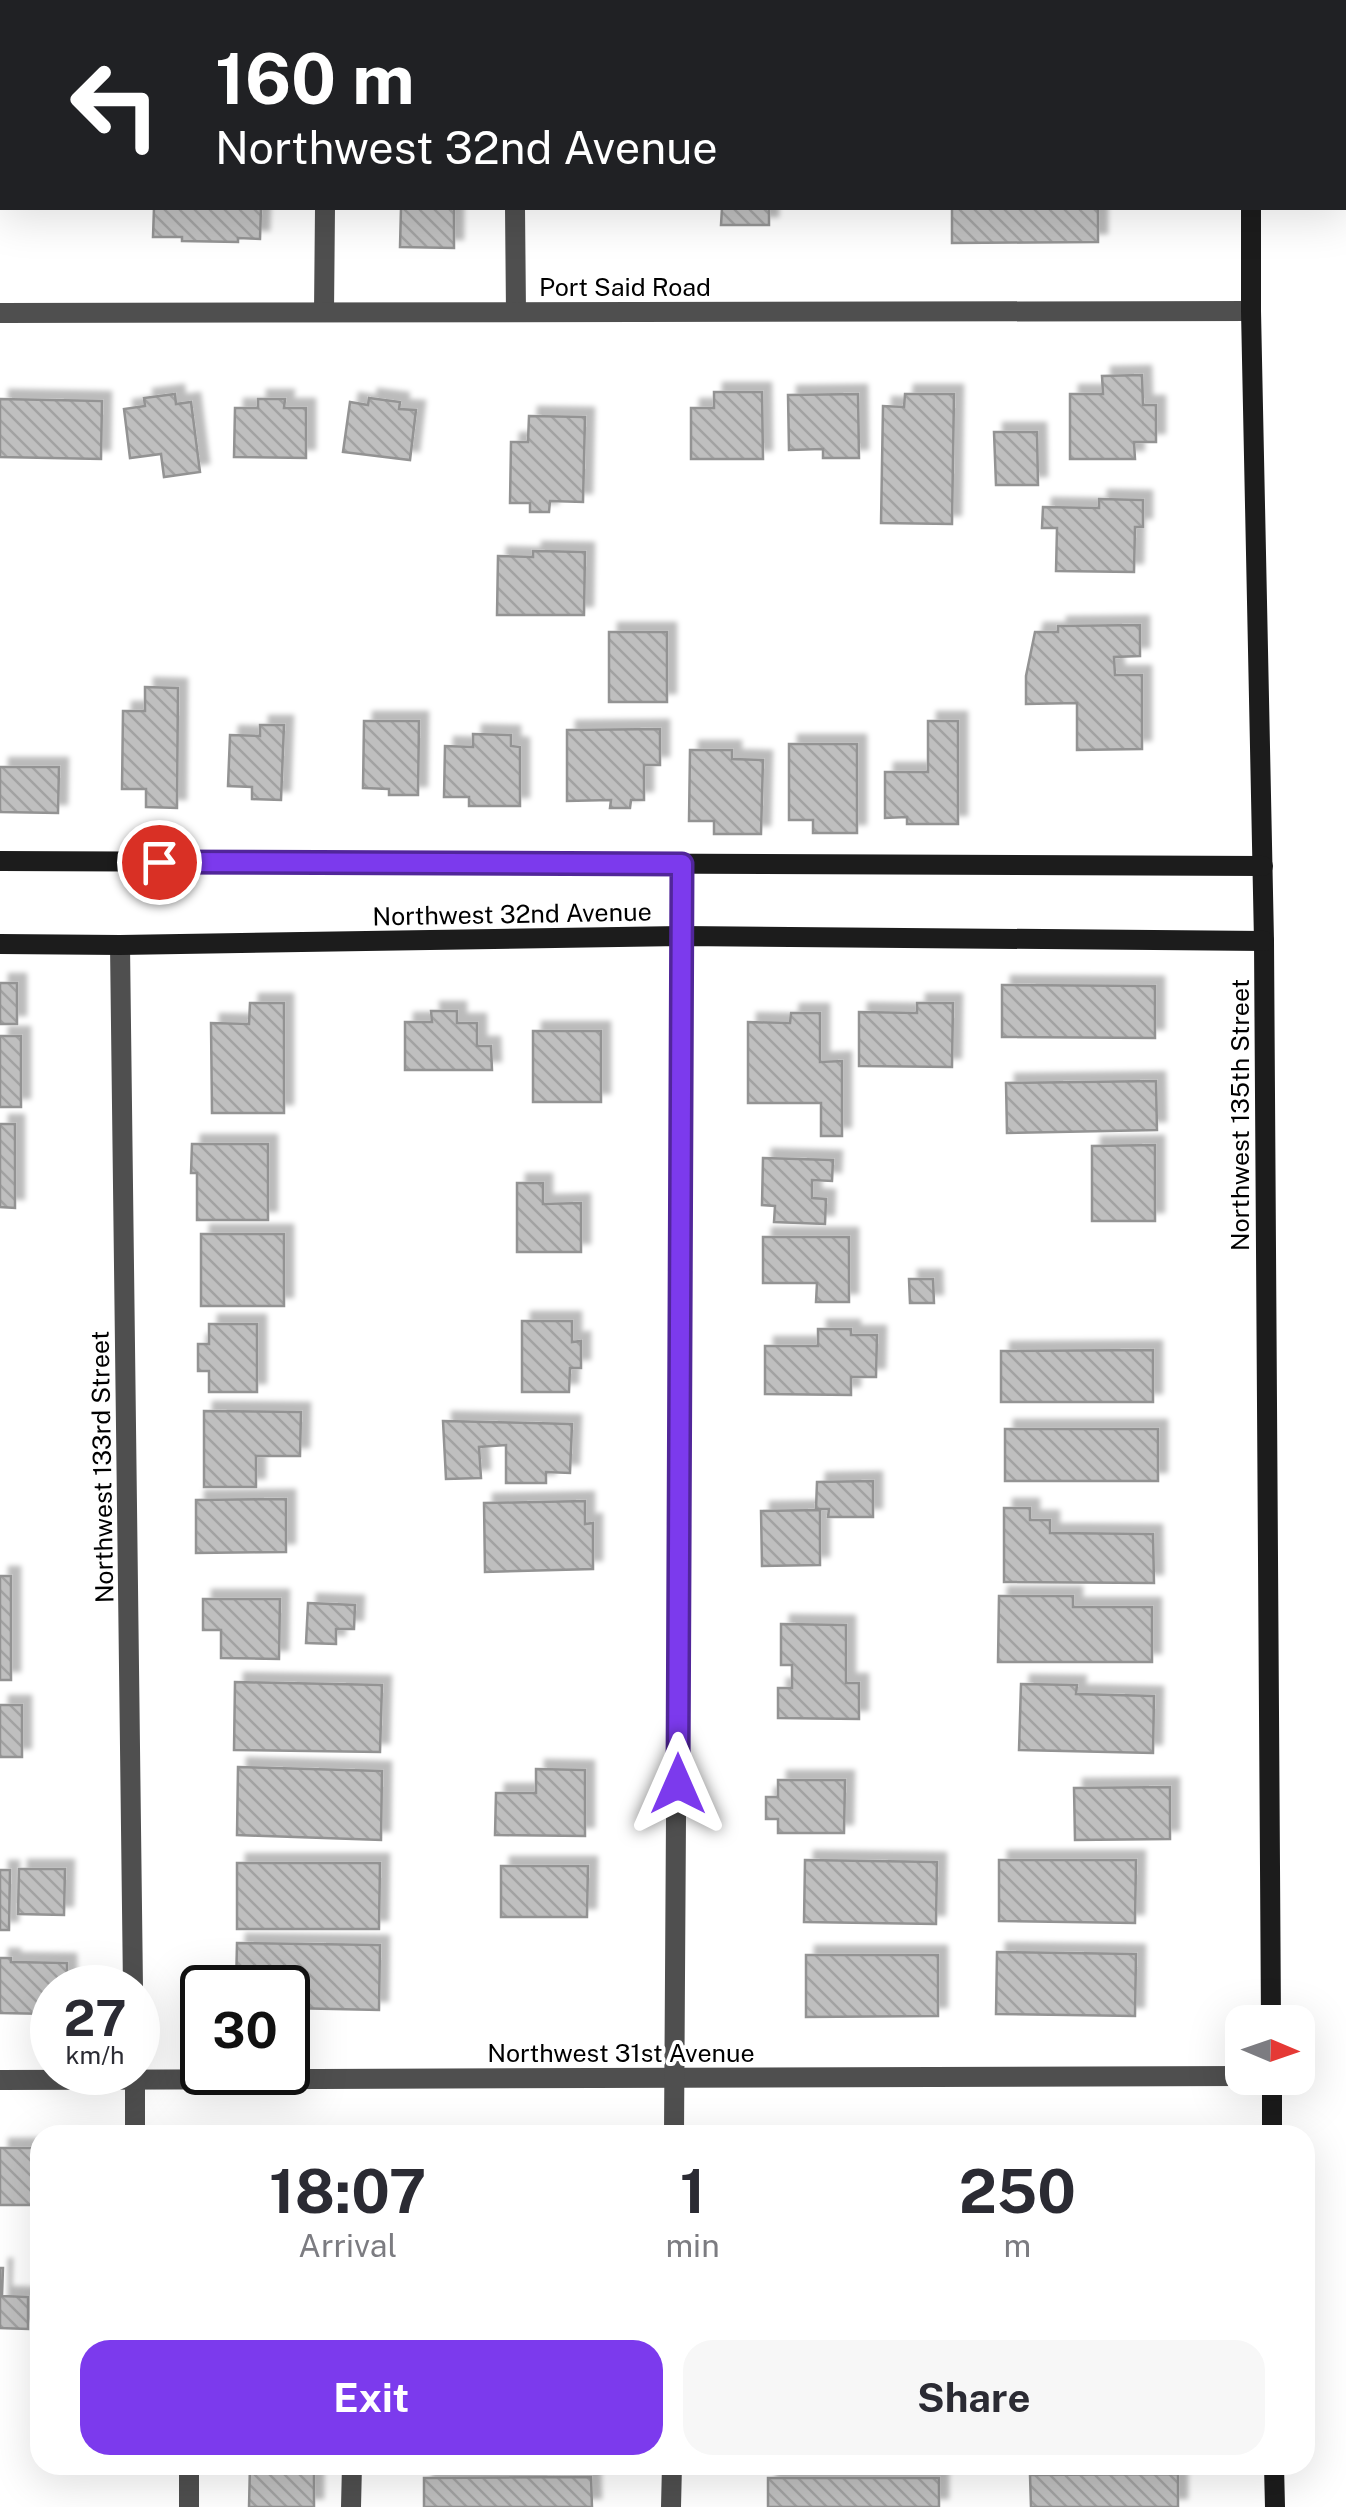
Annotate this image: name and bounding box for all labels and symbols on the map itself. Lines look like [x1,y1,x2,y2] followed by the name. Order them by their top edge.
[539,272,711,302] street label: Port Said Road
[117,820,202,905] pin
[372,897,652,931] street label: Northwest 32nd Avenue
[1225,979,1255,1251] street label: Northwest 135th Street
[85,1330,119,1604] street label: Northwest 133rd Street
[626,1732,730,1836] position arrow
[180,1965,310,2095] speed limit sign: 30
[1225,2005,1315,2095] north arrow
[487,2038,755,2068] street label: Northwest 31st Avenue

